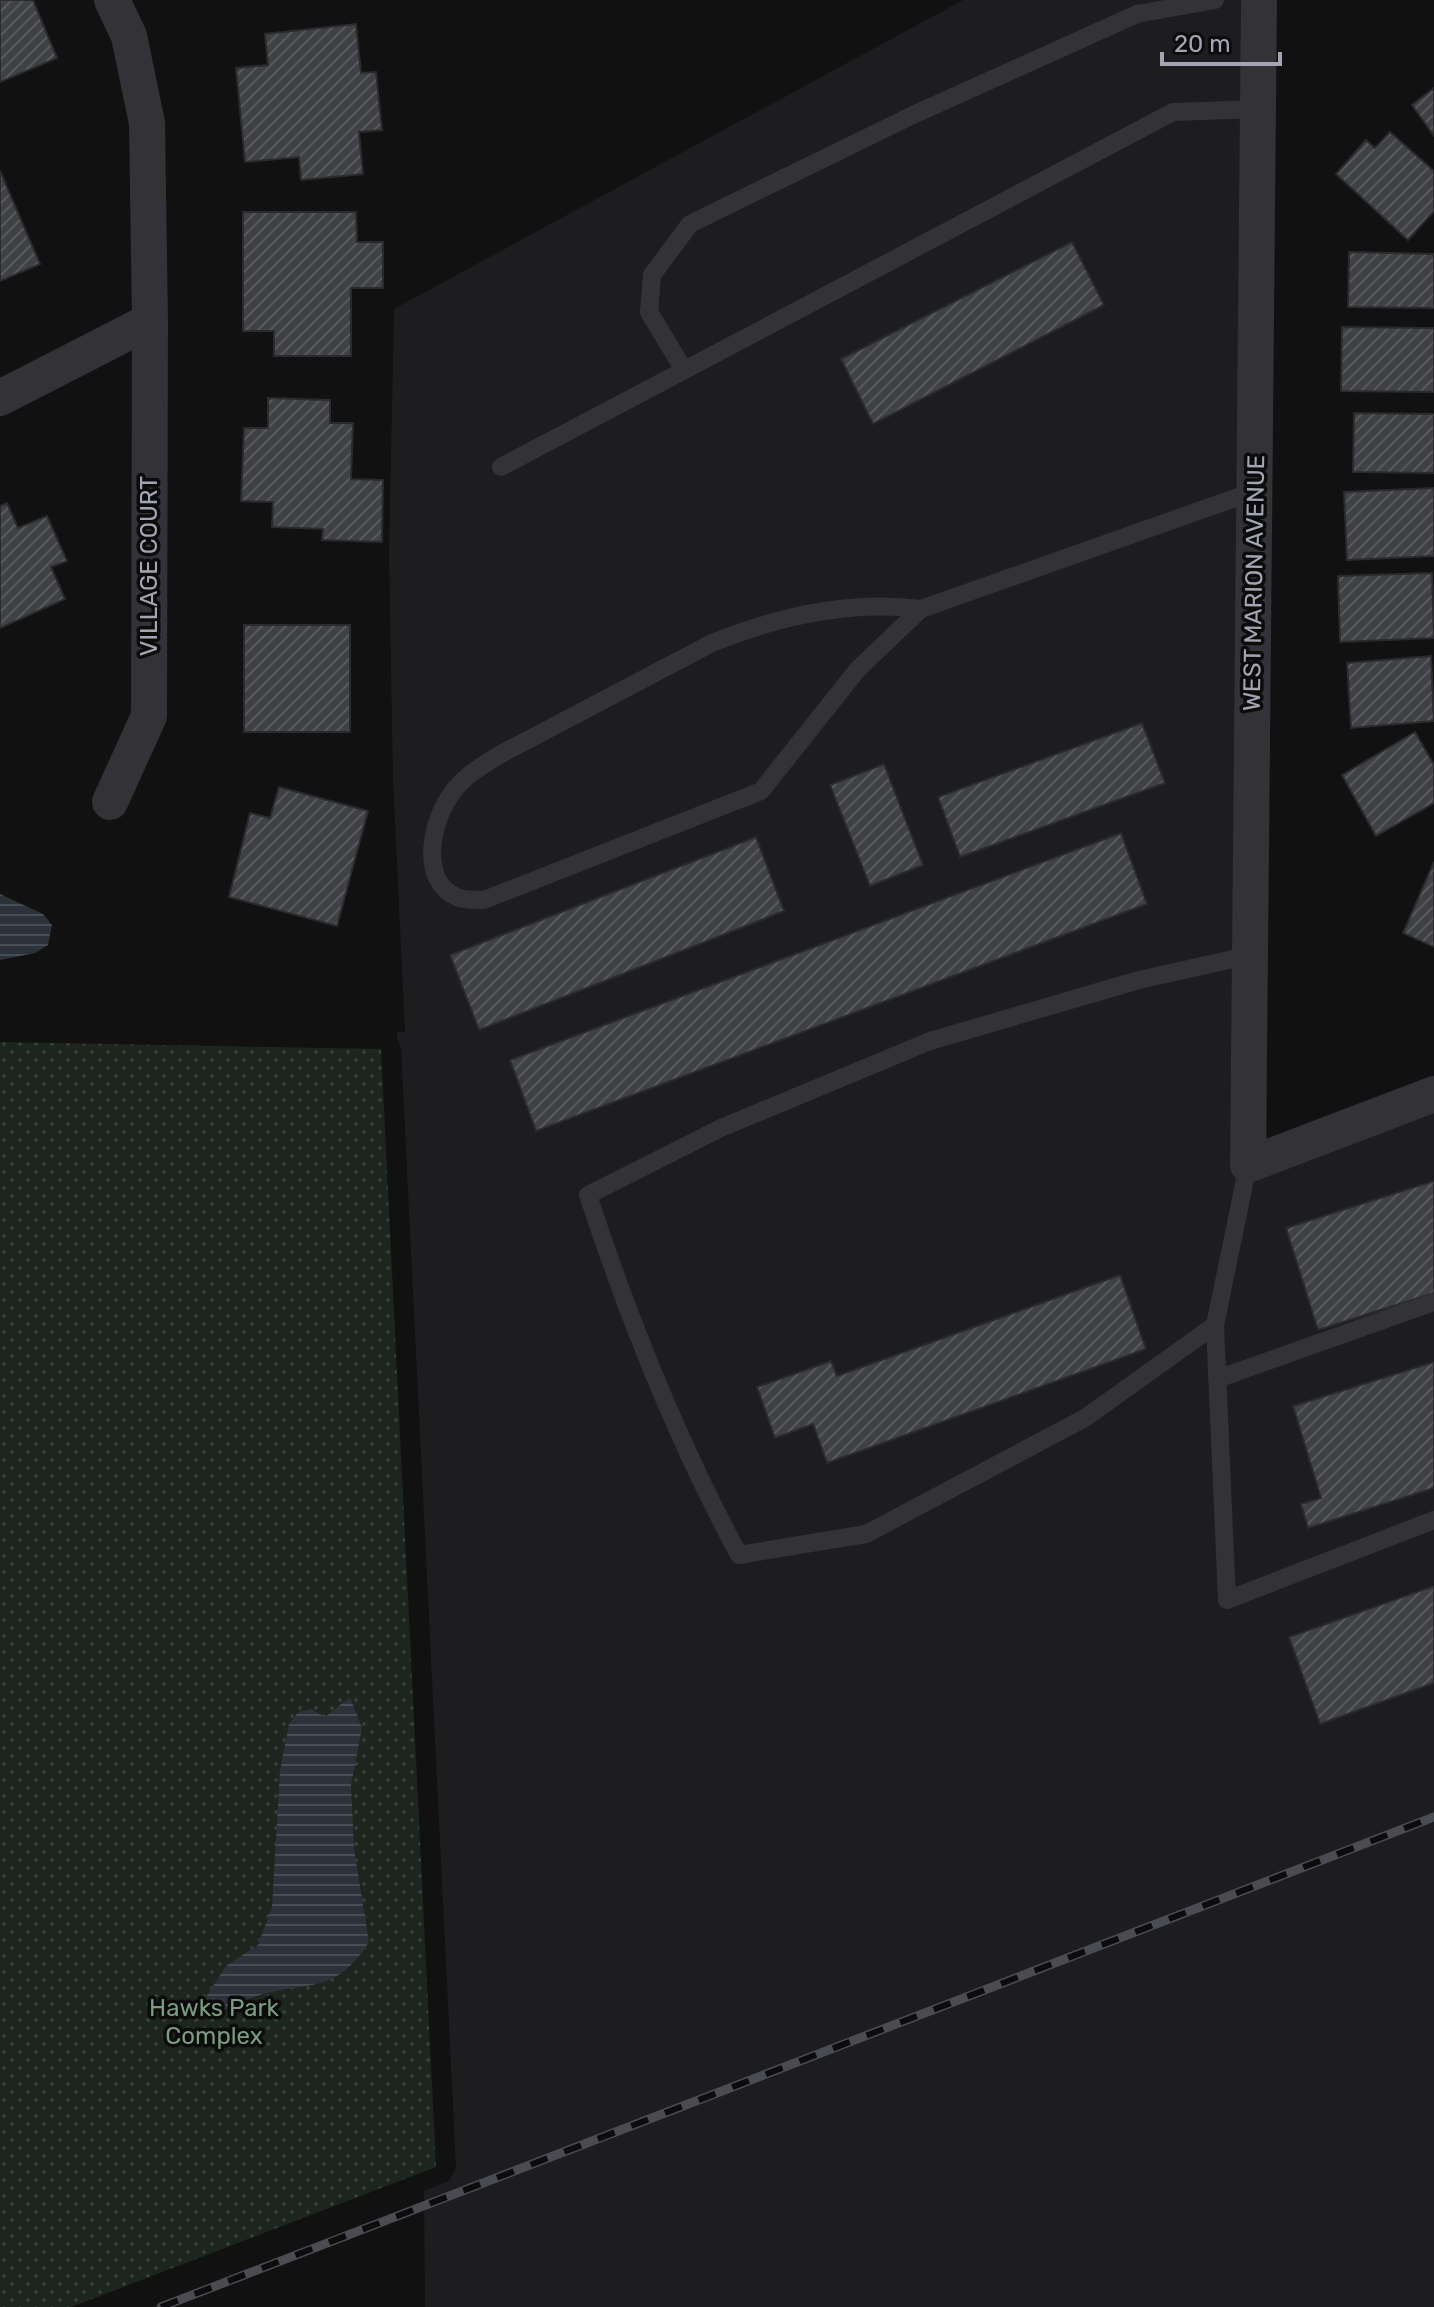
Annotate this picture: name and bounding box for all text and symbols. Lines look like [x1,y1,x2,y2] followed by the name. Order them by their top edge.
[1162,16,1280,66] scale bar
[1174,30,1231,58] text: 20 m
[1238,455,1270,711] street label: WEST MARION AVENUE
[135,476,163,656] street label: VILLAGE COURT
[149,1994,280,2050] park label: Hawks Park Complex

